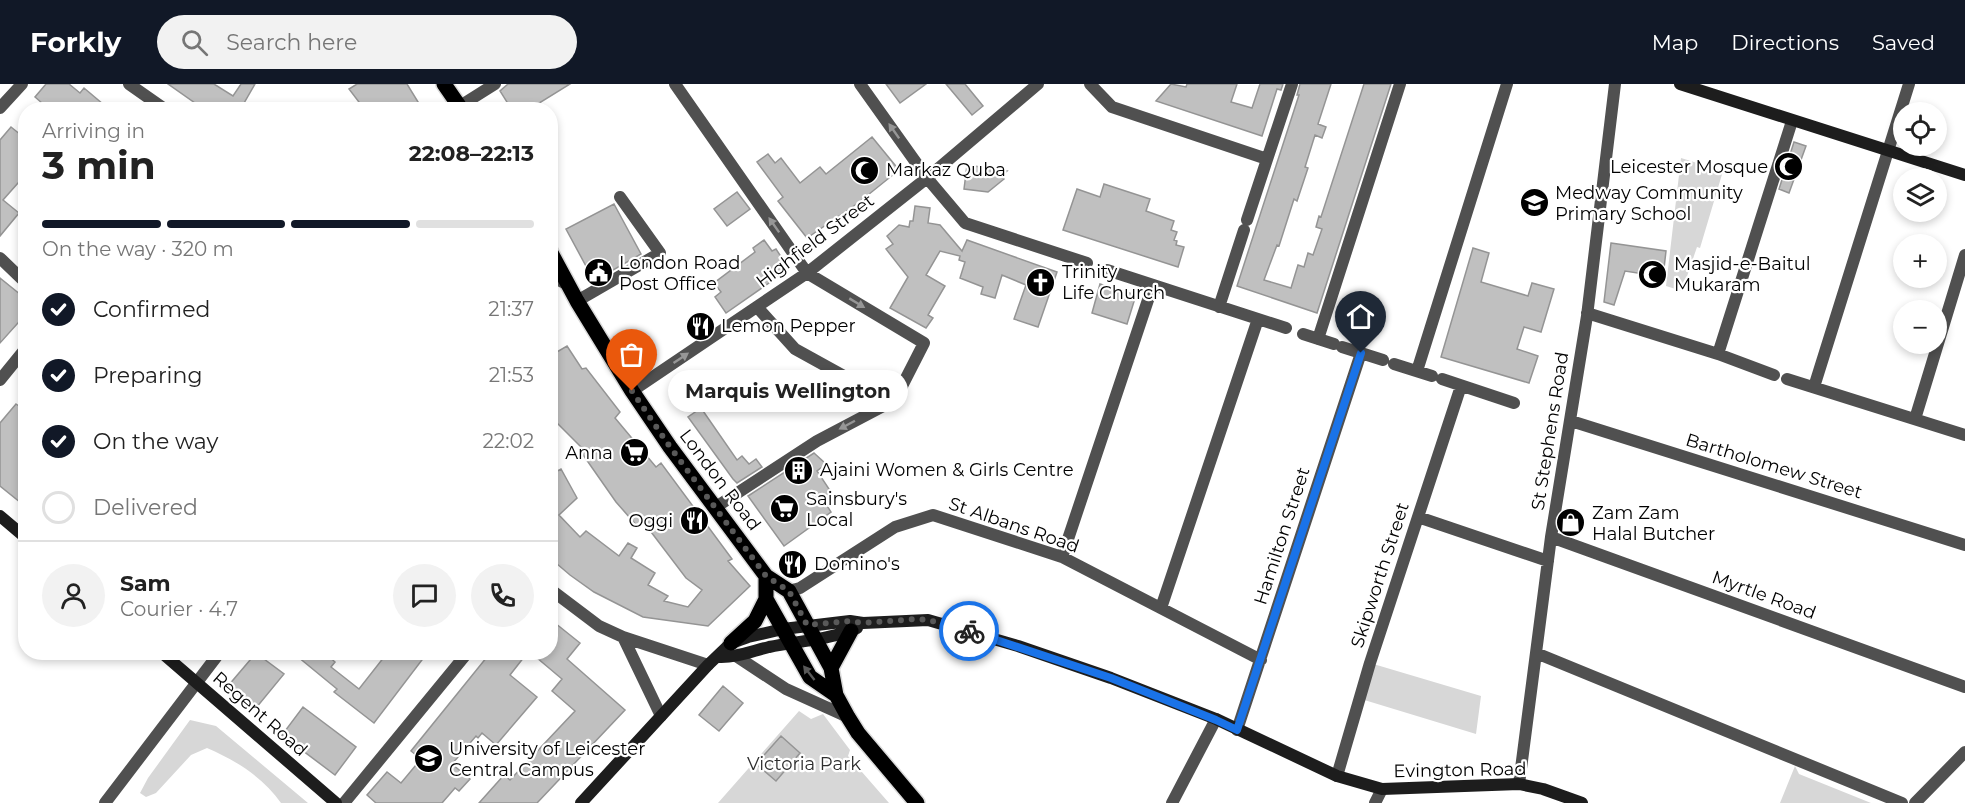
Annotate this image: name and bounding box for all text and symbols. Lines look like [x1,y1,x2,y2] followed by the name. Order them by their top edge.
[157,15,577,69] search box
[30,25,121,59] text: Forkly
[178,26,211,59] icon: search
[226,29,357,56] text: Search here
[1652,30,1698,55] text: Map
[1731,30,1839,55] text: Directions
[1872,30,1935,55] text: Saved
[1893,102,1947,354] map controls
[1893,102,1947,156] button: locate
[42,119,145,143] text: Arriving in
[889,123,900,139] one-way arrow
[409,140,534,167] text: 22:08–22:13
[42,141,156,189] text: 3 min
[1773,151,1805,183] mosque icon: Leicester Mosque
[849,154,881,186] mosque icon: Markaz Quba
[1610,156,1768,178] place label: Leicester Mosque
[886,159,1006,181] place label: Markaz Quba
[1893,168,1947,222] button: layers
[1555,182,1743,225] place label: Medway Community Primary School
[1518,187,1550,219] school or university icon: Medway Community Primary School
[752,189,878,293] street label: Highfield Street
[768,218,780,234] one-way arrow
[1893,234,1947,288] button: +
[42,237,234,261] text: On the way · 320 m
[619,252,740,295] place label: London Road Post Office
[1674,253,1811,296] place label: Masjid-e-Baitul Mukaram
[582,257,614,289] public building icon: London Road Post Office
[1637,258,1669,290] mosque icon: Masjid-e-Baitul Mukaram
[1062,261,1165,304] place label: Trinity Life Church
[1025,266,1057,298] church icon: Trinity Life Church
[1335,291,1386,353] pin
[42,293,75,326] icon: check
[93,296,210,323] text: Confirmed
[488,297,534,321] text: 21:37
[849,298,865,309] one-way arrow
[1344,300,1377,333] icon: home
[1893,300,1947,354] button: −
[684,310,716,342] restaurant icon: Lemon Pepper
[721,315,856,337] place label: Lemon Pepper
[606,329,657,391] pin
[615,338,648,371] icon: bag
[1527,350,1573,512] street label: St Stephens Road
[672,352,688,364] one-way arrow
[42,359,75,392] icon: check
[93,362,202,389] text: Preparing
[489,363,534,387] text: 21:53
[668,370,908,412] callout: Marquis Wellington
[685,379,891,403] text: Marquis Wellington
[838,420,855,430] one-way arrow
[42,425,75,458] icon: check
[675,425,765,535] street label: London Road
[93,428,218,455] text: On the way
[482,429,534,453] text: 22:02
[1683,429,1865,503] street label: Bartholomew Street
[618,437,650,469] supermarket icon: Anna
[565,442,613,464] place label: Anna
[783,454,815,486] building icon: Ajaini Women & Girls Centre
[820,459,1074,481] place label: Ajaini Women & Girls Centre
[1249,464,1315,608] street label: Hamilton Street
[806,488,907,531] place label: Sainsbury's Local
[946,492,1082,558] street label: St Albans Road
[769,493,801,525] supermarket icon: Sainsbury's Local
[93,494,198,521] text: Delivered
[1346,500,1414,650] street label: Skipworth Street
[1592,502,1715,545] place label: Zam Zam Halal Butcher
[678,505,710,537] restaurant icon: Oggi
[1555,507,1587,539] shop icon: Zam Zam Halal Butcher
[628,510,673,532] place label: Oggi
[777,548,809,580] restaurant icon: Domino's
[814,553,900,575] place label: Domino's
[42,564,105,627] button: person
[393,564,456,627] button: chat
[471,564,534,627] button: phone
[1709,566,1819,624] street label: Myrtle Road
[120,570,171,597] text: Sam
[120,597,238,621] text: Courier · 4.7
[939,601,999,661] courier
[953,615,986,648] icon: bike
[803,665,815,681] one-way arrow
[208,667,312,761] street label: Regent Road
[449,738,645,781] place label: University of Leicester Central Campus
[412,743,444,775] school or university icon: University of Leicester Central Campus
[747,753,861,775] park label: Victoria Park
[1393,758,1527,782] street label: Evington Road

